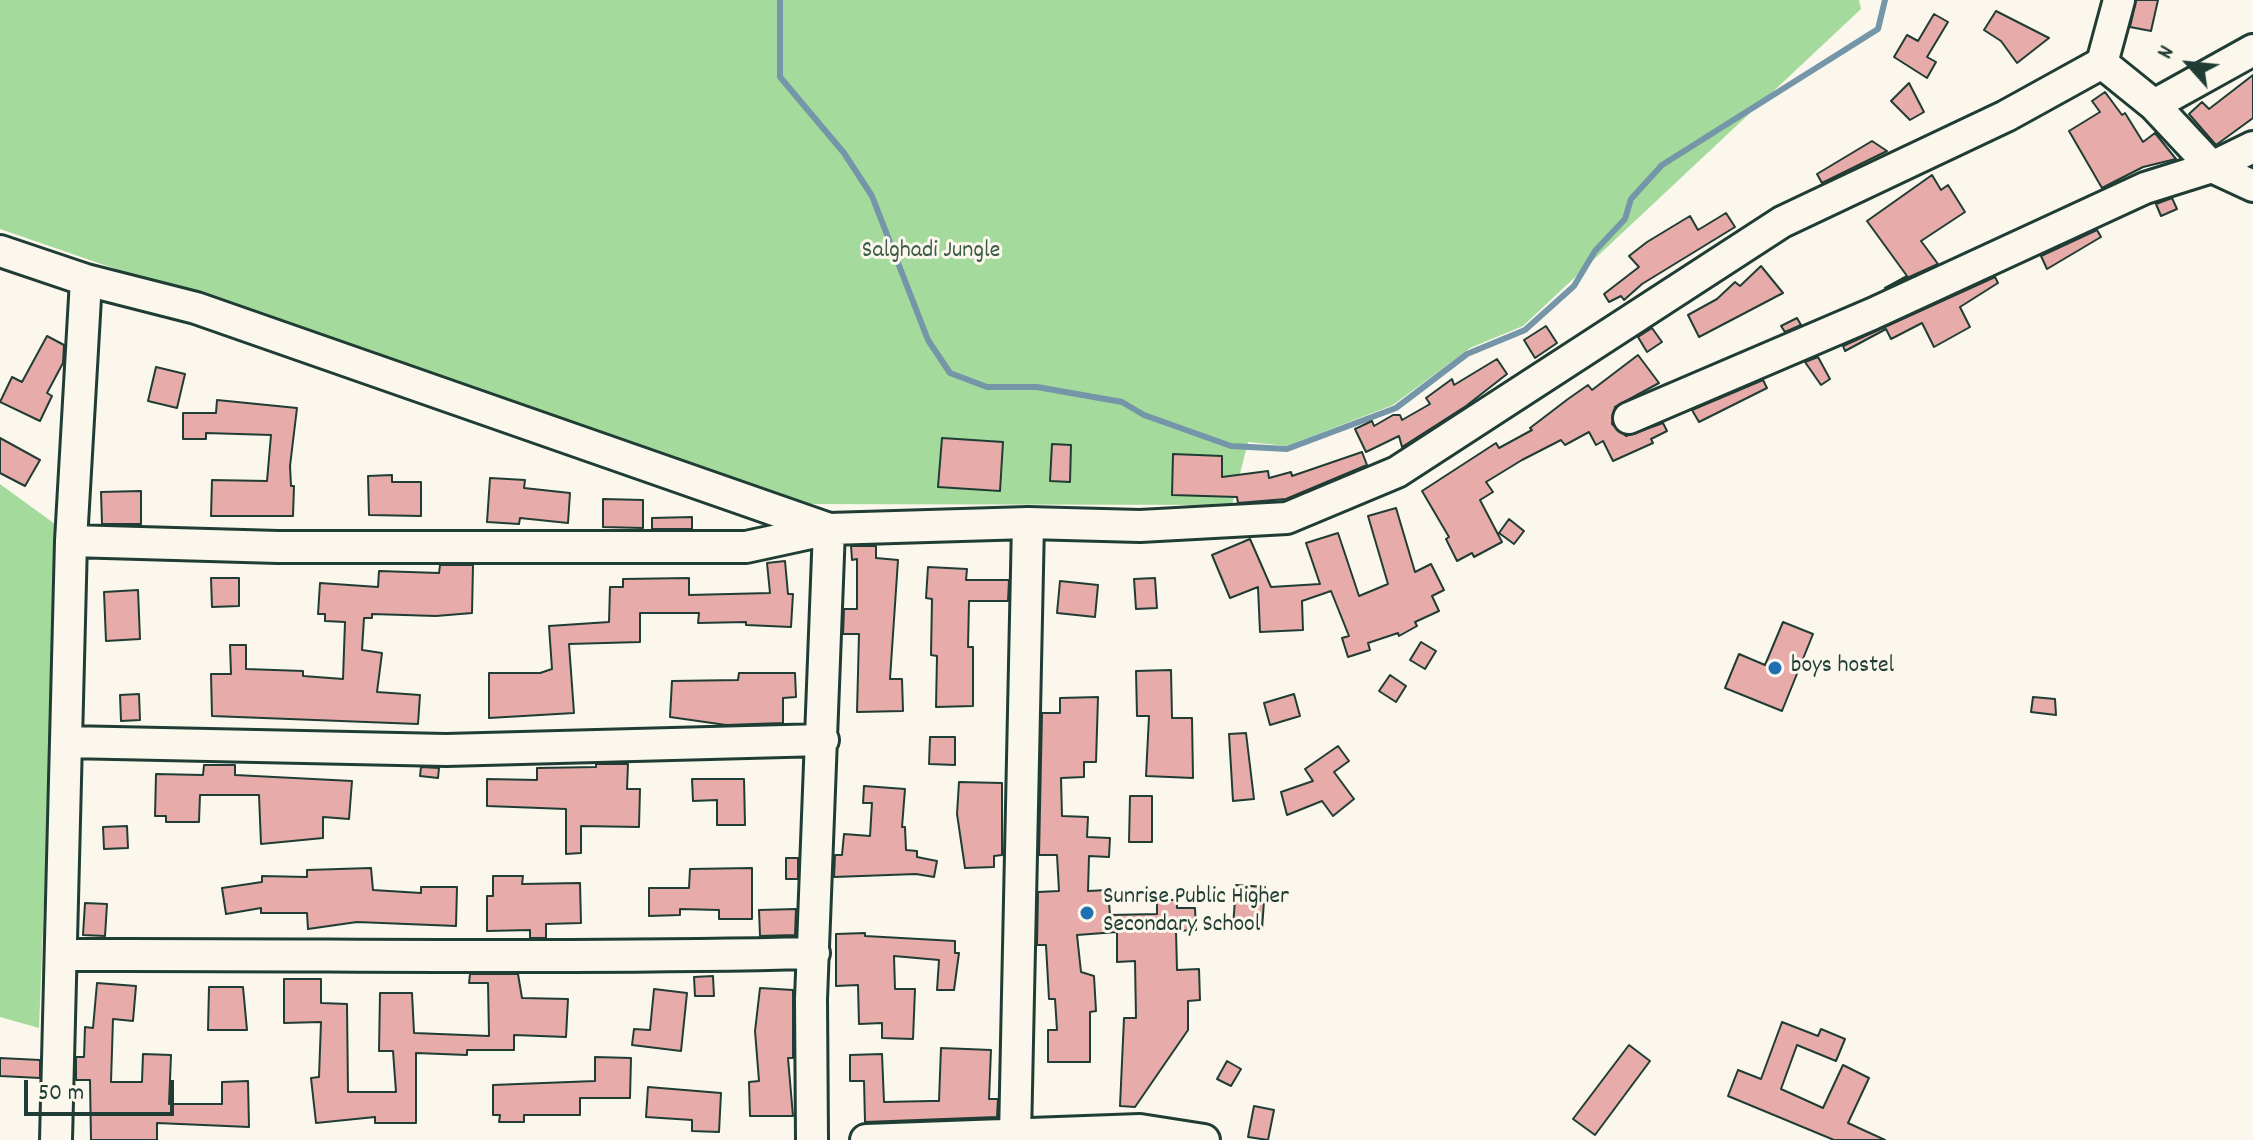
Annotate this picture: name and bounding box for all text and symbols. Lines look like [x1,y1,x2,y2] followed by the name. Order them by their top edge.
[2149,24,2229,104] north arrow
[2151,41,2183,65] text: N
[862,239,1000,267] park label: Salghadi Jungle
[1791,654,1894,682] place label: boys hostel
[1766,659,1784,677] marker: boys hostel
[1103,885,1289,941] place label: Sunrise Public Higher Secondary School
[1078,904,1096,922] marker: Sunrise Public Higher Secondary School
[28,1064,178,1114] scale bar
[38,1077,84,1111] text: 50 m

